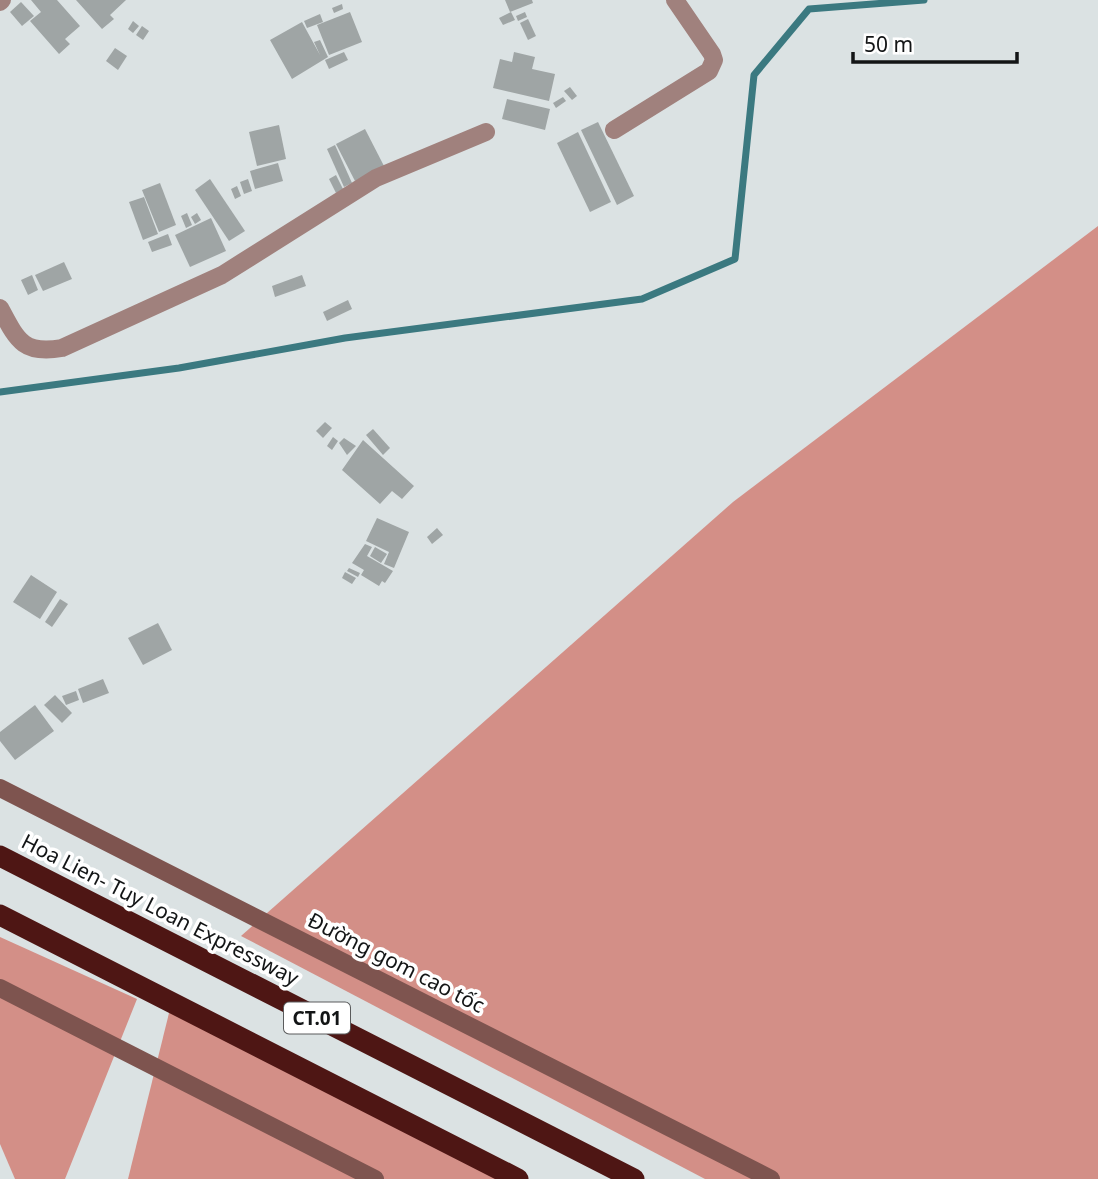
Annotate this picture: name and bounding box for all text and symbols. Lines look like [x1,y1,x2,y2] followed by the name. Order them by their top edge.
[853,21,1018,65] scale bar
[864,30,913,58] text: 50 m
[17,827,304,992] street label: Hoa Lien- Tuy Loan Expressway
[303,905,490,1019] street label: Đường gom cao tốc
[284,1002,350,1034] road number: CT.01

